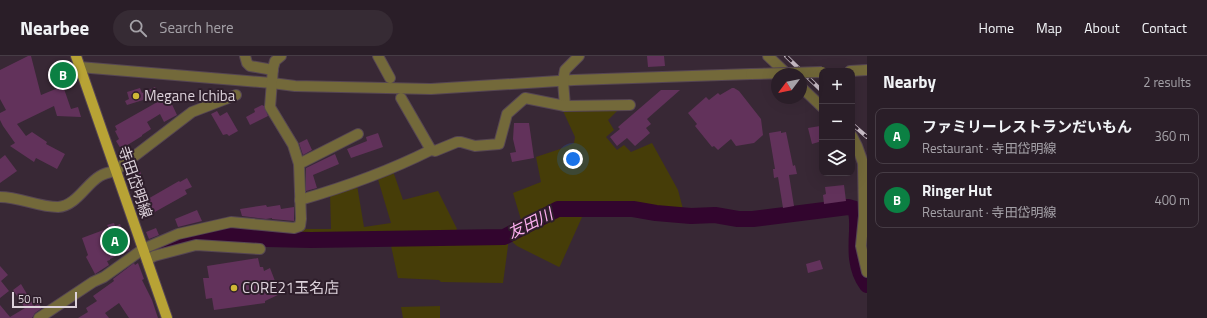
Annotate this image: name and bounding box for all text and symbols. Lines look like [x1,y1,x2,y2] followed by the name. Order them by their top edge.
[113,10,393,46] search box
[20,13,89,42] text: Nearbee
[159,16,234,39] text: Search here
[127,17,149,39] icon: search
[979,17,1014,38] text: Home
[1036,17,1062,38] text: Map
[1084,17,1120,38] text: About
[1142,17,1187,38] text: Contact
[50,60,76,90] pin: B
[771,68,807,104] north arrow
[819,68,855,176] map controls
[819,68,855,104] button: +
[883,69,936,95] text: Nearby
[1143,72,1191,92] text: 2 results
[144,84,236,107] place label: Megane Ichiba
[131,91,141,101] marker: Megane Ichiba
[819,104,855,140] button: −
[922,115,1132,138] text: ファミリーレストランだいもん
[893,126,901,146] text: A
[1154,126,1190,146] text: 360 m
[922,138,1057,158] text: Restaurant · 寺田岱明線
[819,140,855,176] button: layers
[112,143,159,221] street label: 寺田岱明線
[563,149,583,169] your location
[922,179,992,202] text: Ringer Hut
[893,190,901,210] text: B
[1154,190,1190,210] text: 400 m
[503,201,559,244] water label: 友田川
[922,202,1057,222] text: Restaurant · 寺田岱明線
[102,226,128,256] pin: A
[242,276,339,299] place label: CORE21玉名店
[229,283,239,293] marker: CORE21玉名店
[12,290,77,309] scale bar
[18,291,42,307] text: 50 m

